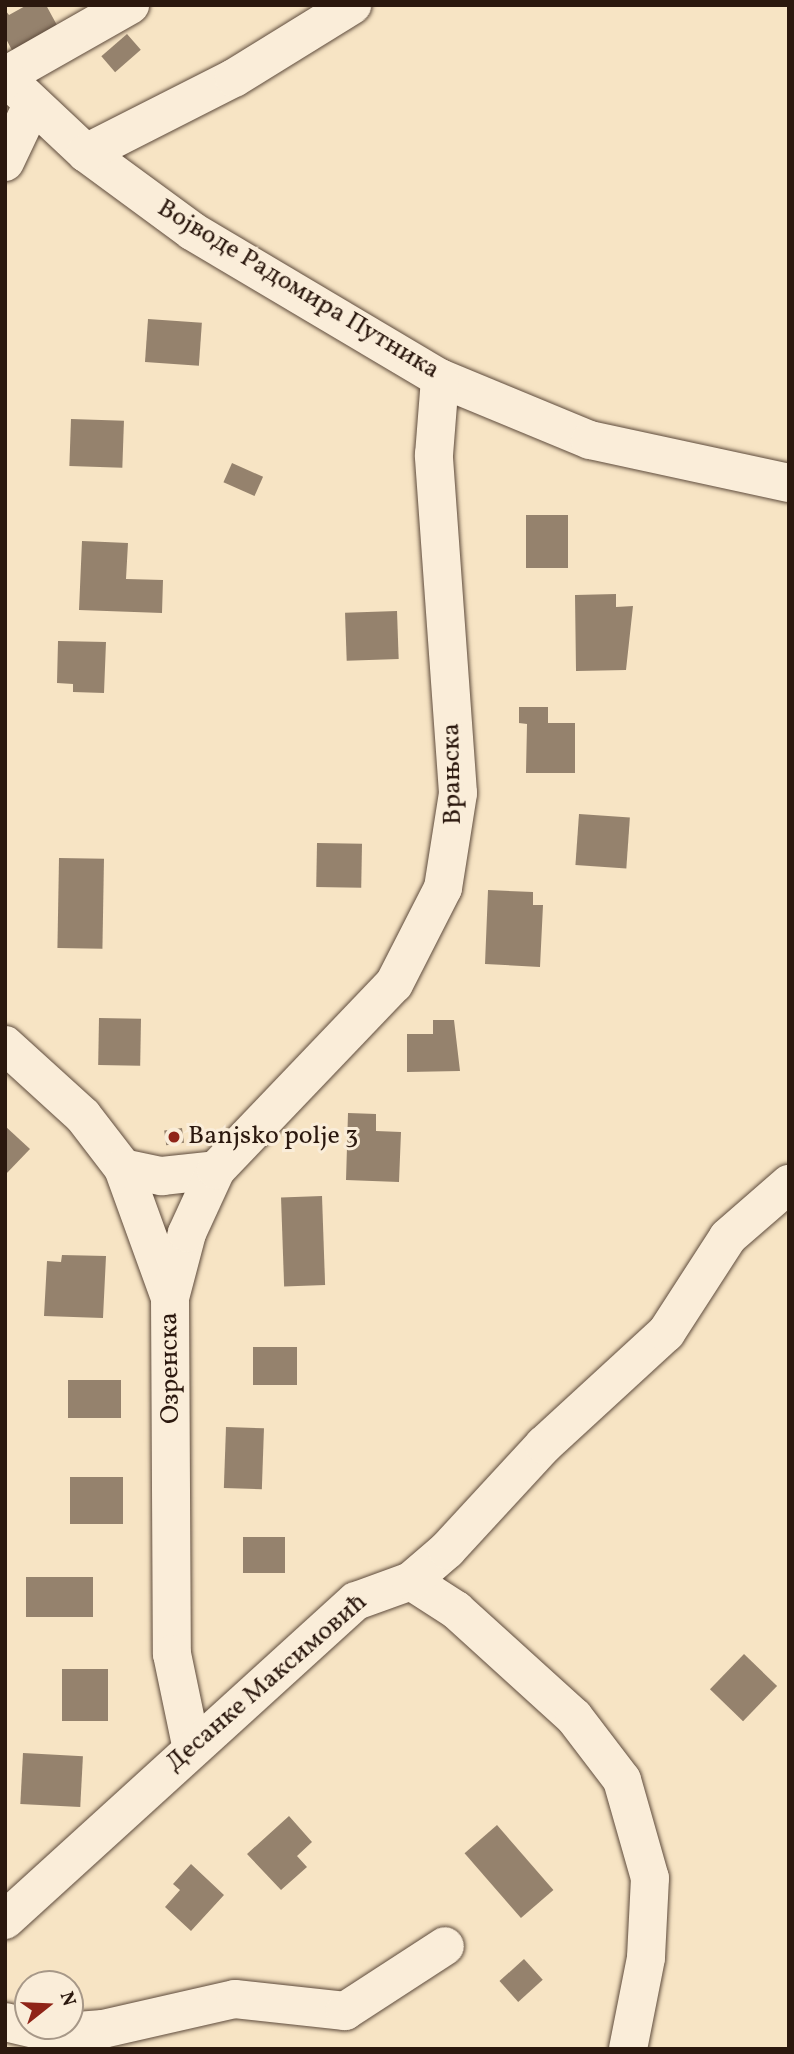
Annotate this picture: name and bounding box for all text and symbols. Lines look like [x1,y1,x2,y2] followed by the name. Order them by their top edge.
[151,193,445,387] street label: Војводе Радомира Путника
[437,723,469,825] street label: Врањска
[188,1121,358,1153] place label: Banjsko polje 3
[166,1129,182,1145] marker: Banjsko polje 3
[154,1312,188,1424] street label: Озренска
[160,1587,374,1779] street label: Десанке Максимовић
[14,1970,84,2040] north arrow
[53,1989,82,2010] text: N

